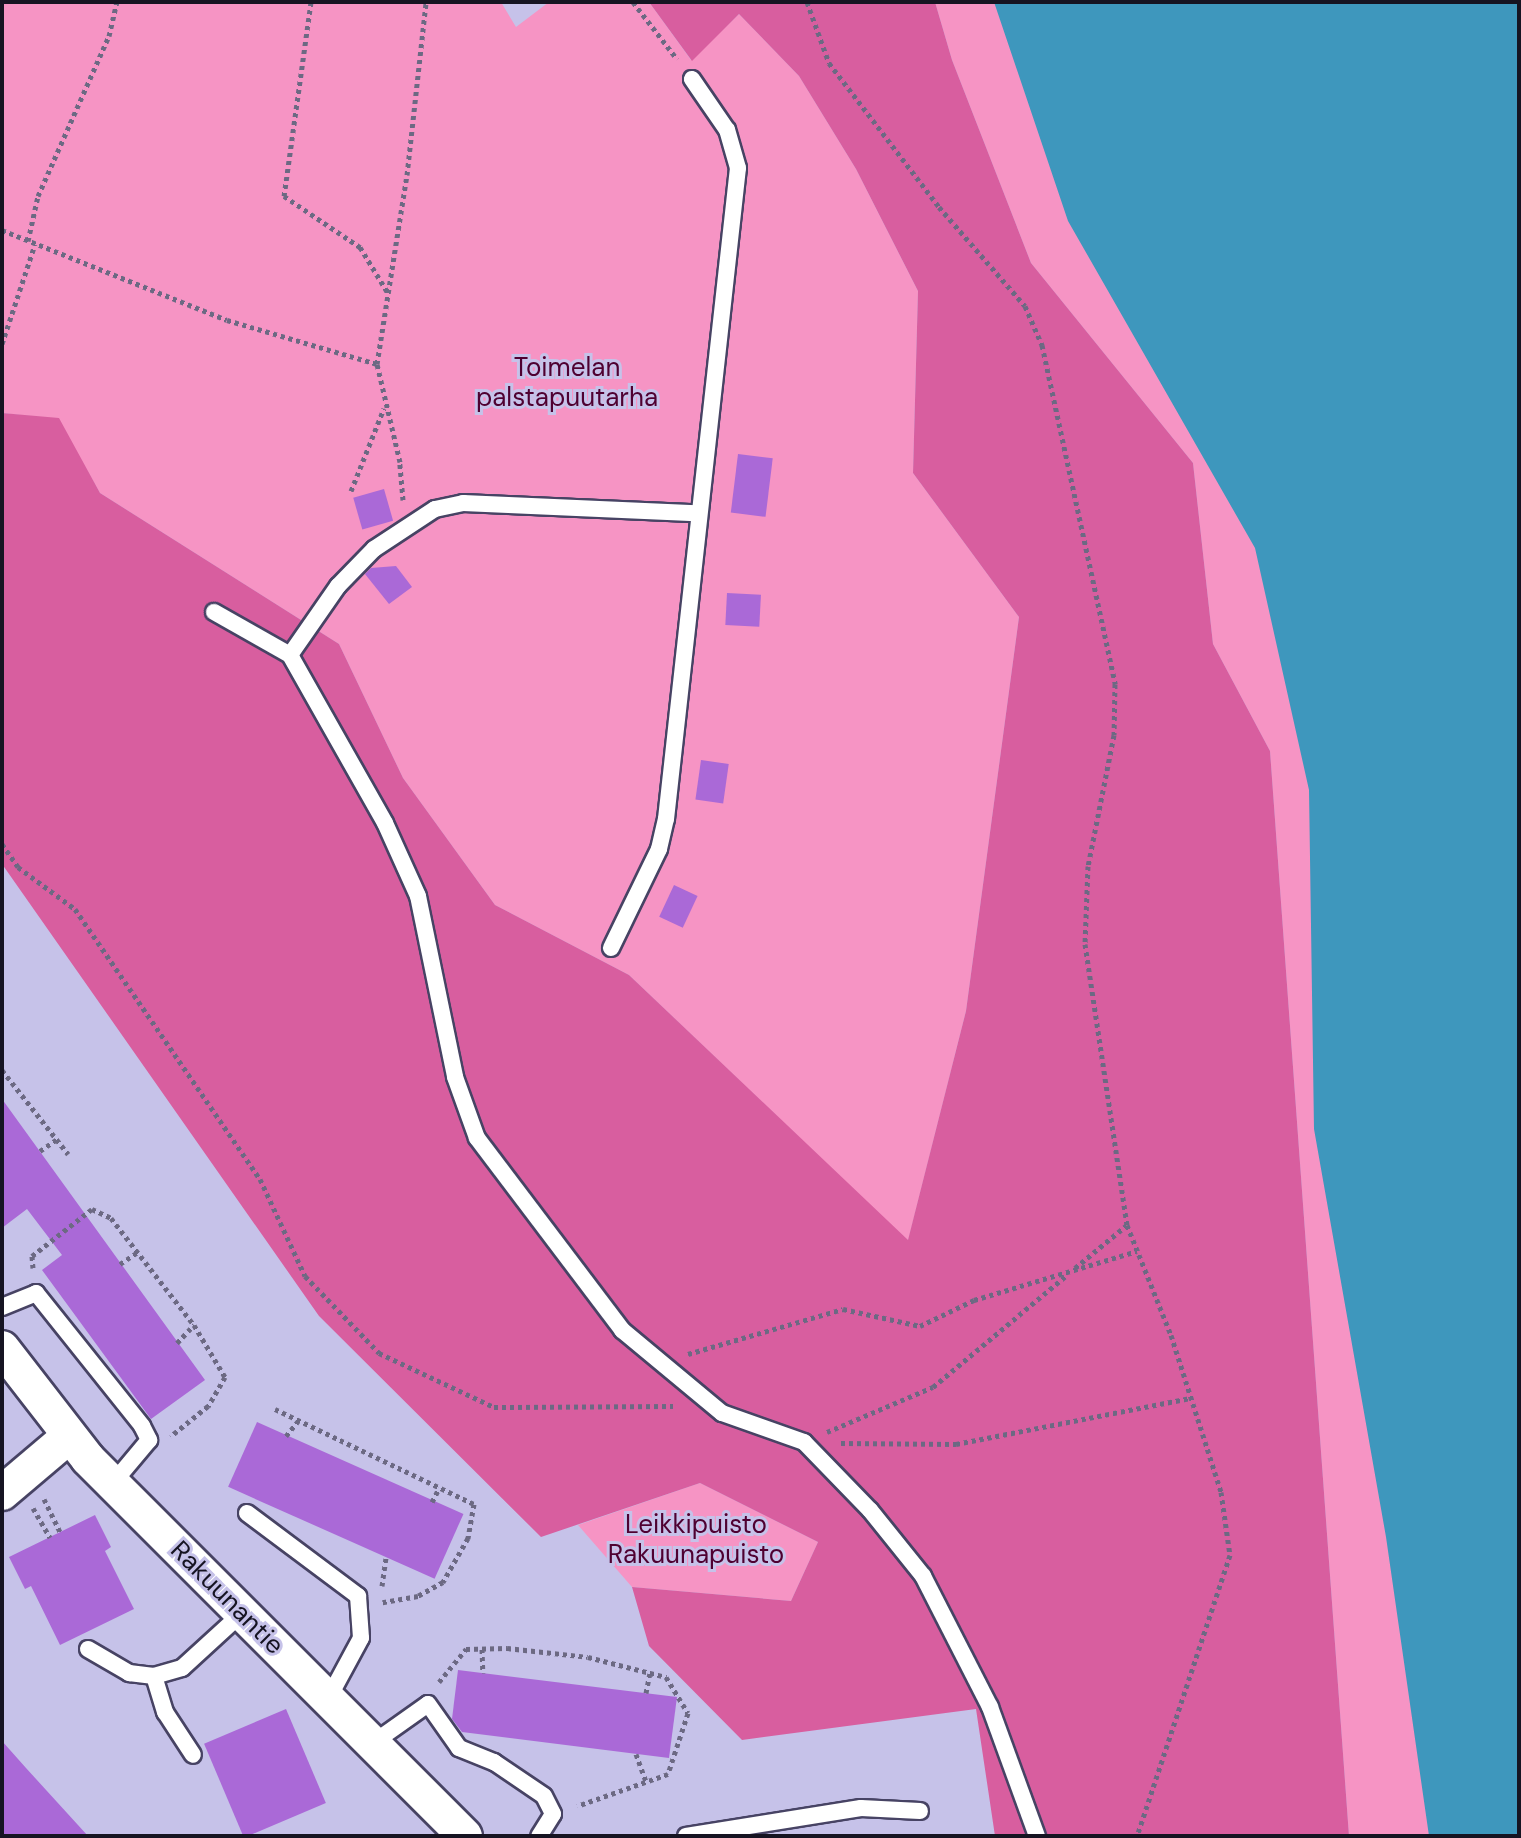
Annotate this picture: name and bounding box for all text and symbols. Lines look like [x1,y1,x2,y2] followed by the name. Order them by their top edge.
[476,352,658,414] park label: Toimelan palstapuutarha
[608,1509,784,1570] park label: Leikkipuisto Rakuunapuisto
[164,1535,290,1661] street label: Rakuunantie

